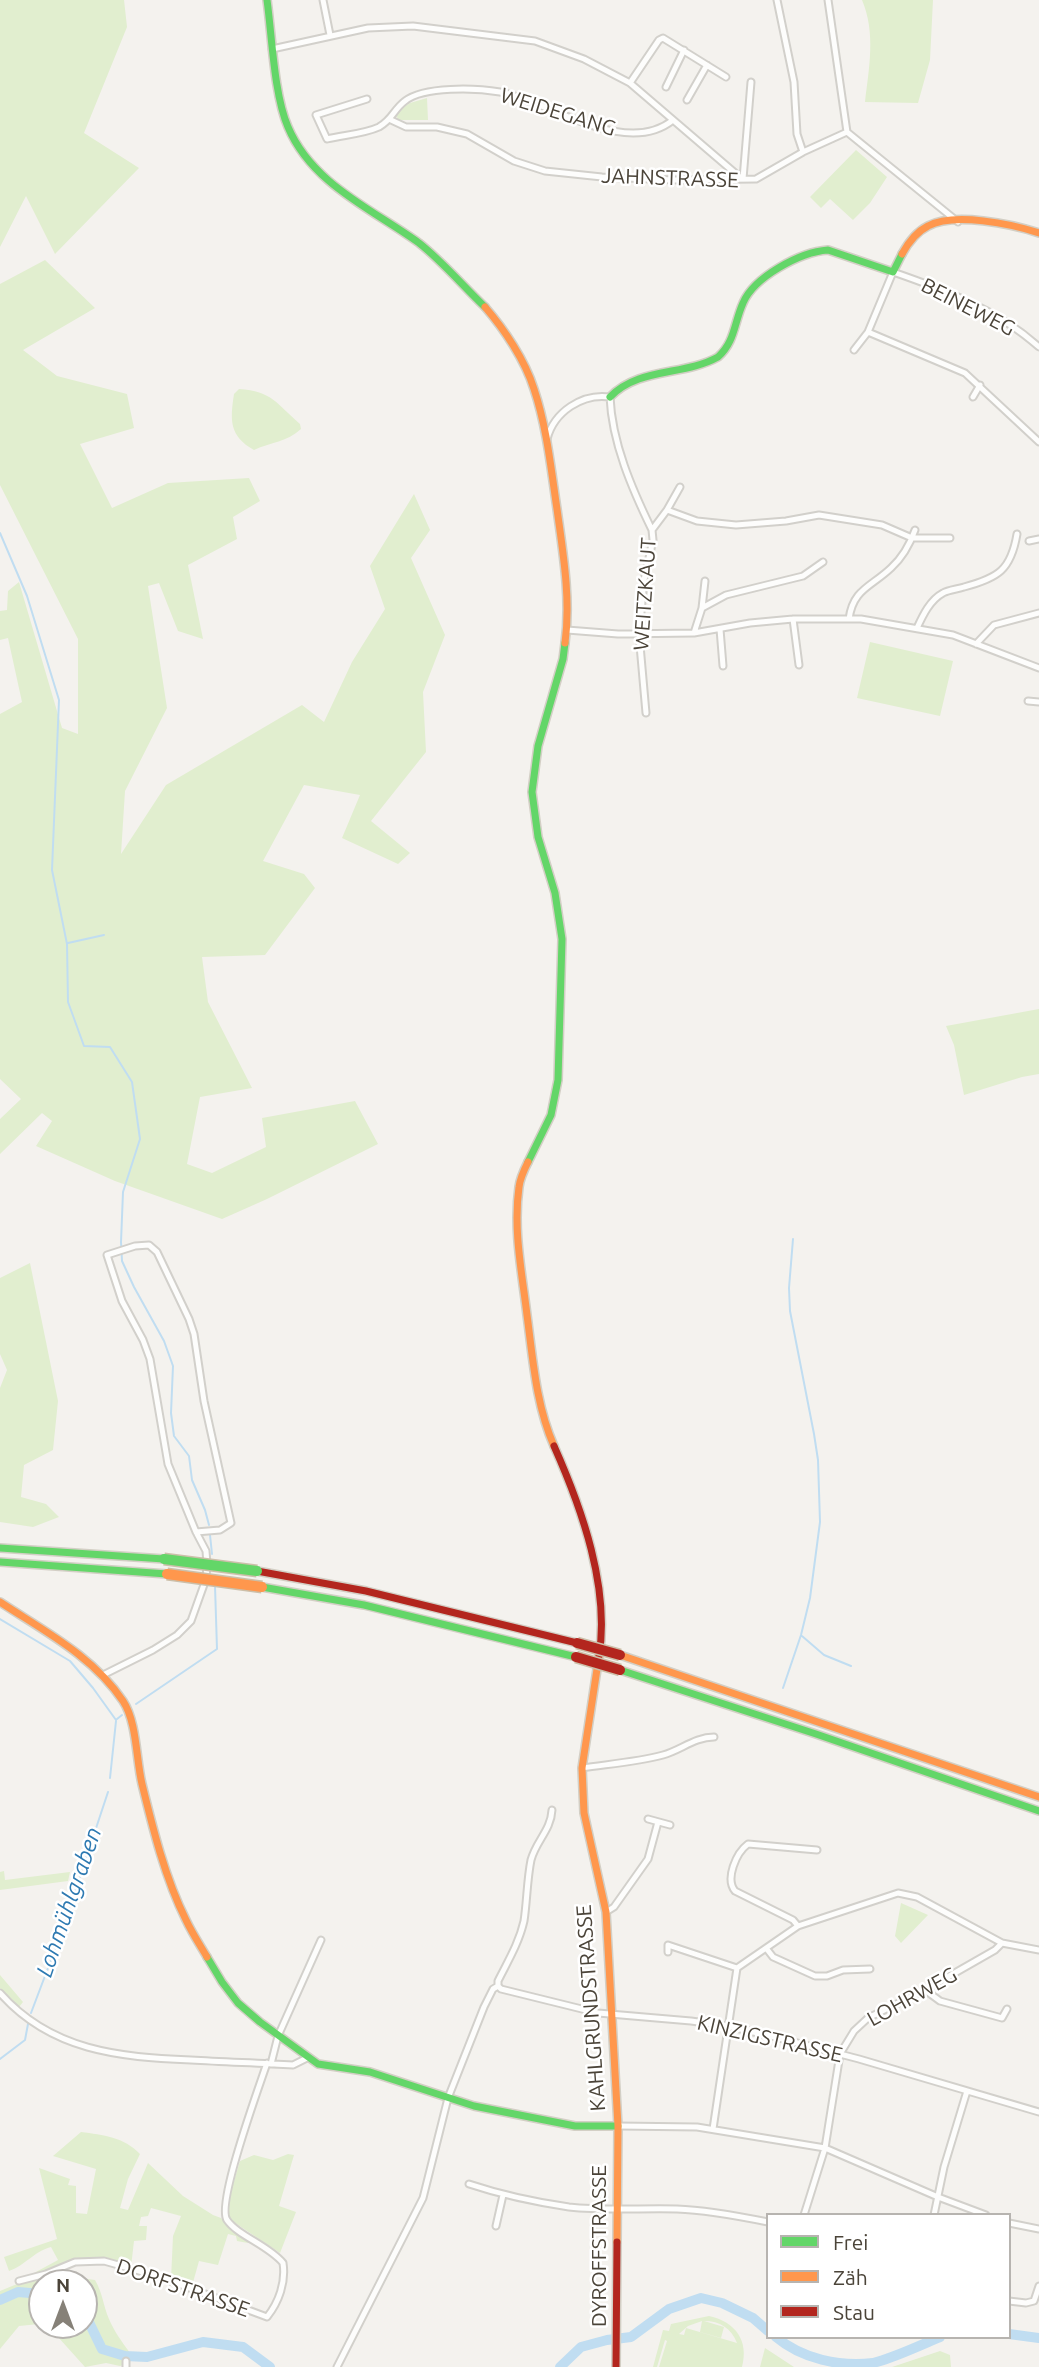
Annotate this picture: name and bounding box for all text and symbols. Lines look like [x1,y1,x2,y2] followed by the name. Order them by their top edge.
[497,83,619,141] street label: WEIDEGANG
[601,163,739,193] street label: JAHNSTRASSE
[917,273,1019,341] street label: BEINEWEG
[628,537,662,651] street label: WEITZKAUT
[30,1823,108,1981] water label: Lohmühlgraben
[571,1904,611,2112] street label: KAHLGRUNDSTRASSE
[863,1962,961,2032] street label: LOHRWEG
[695,2010,845,2068] street label: KINZIGSTRASSE
[586,2165,612,2327] street label: DYROFFSTRASSE
[766,2213,1011,2339] legend
[833,2230,868,2254] text: Frei
[113,2253,253,2323] street label: DORFSTRASSE
[833,2265,868,2289] text: Zäh
[28,2269,98,2339] north arrow
[56,2274,70,2296] text: N
[833,2300,875,2324] text: Stau

